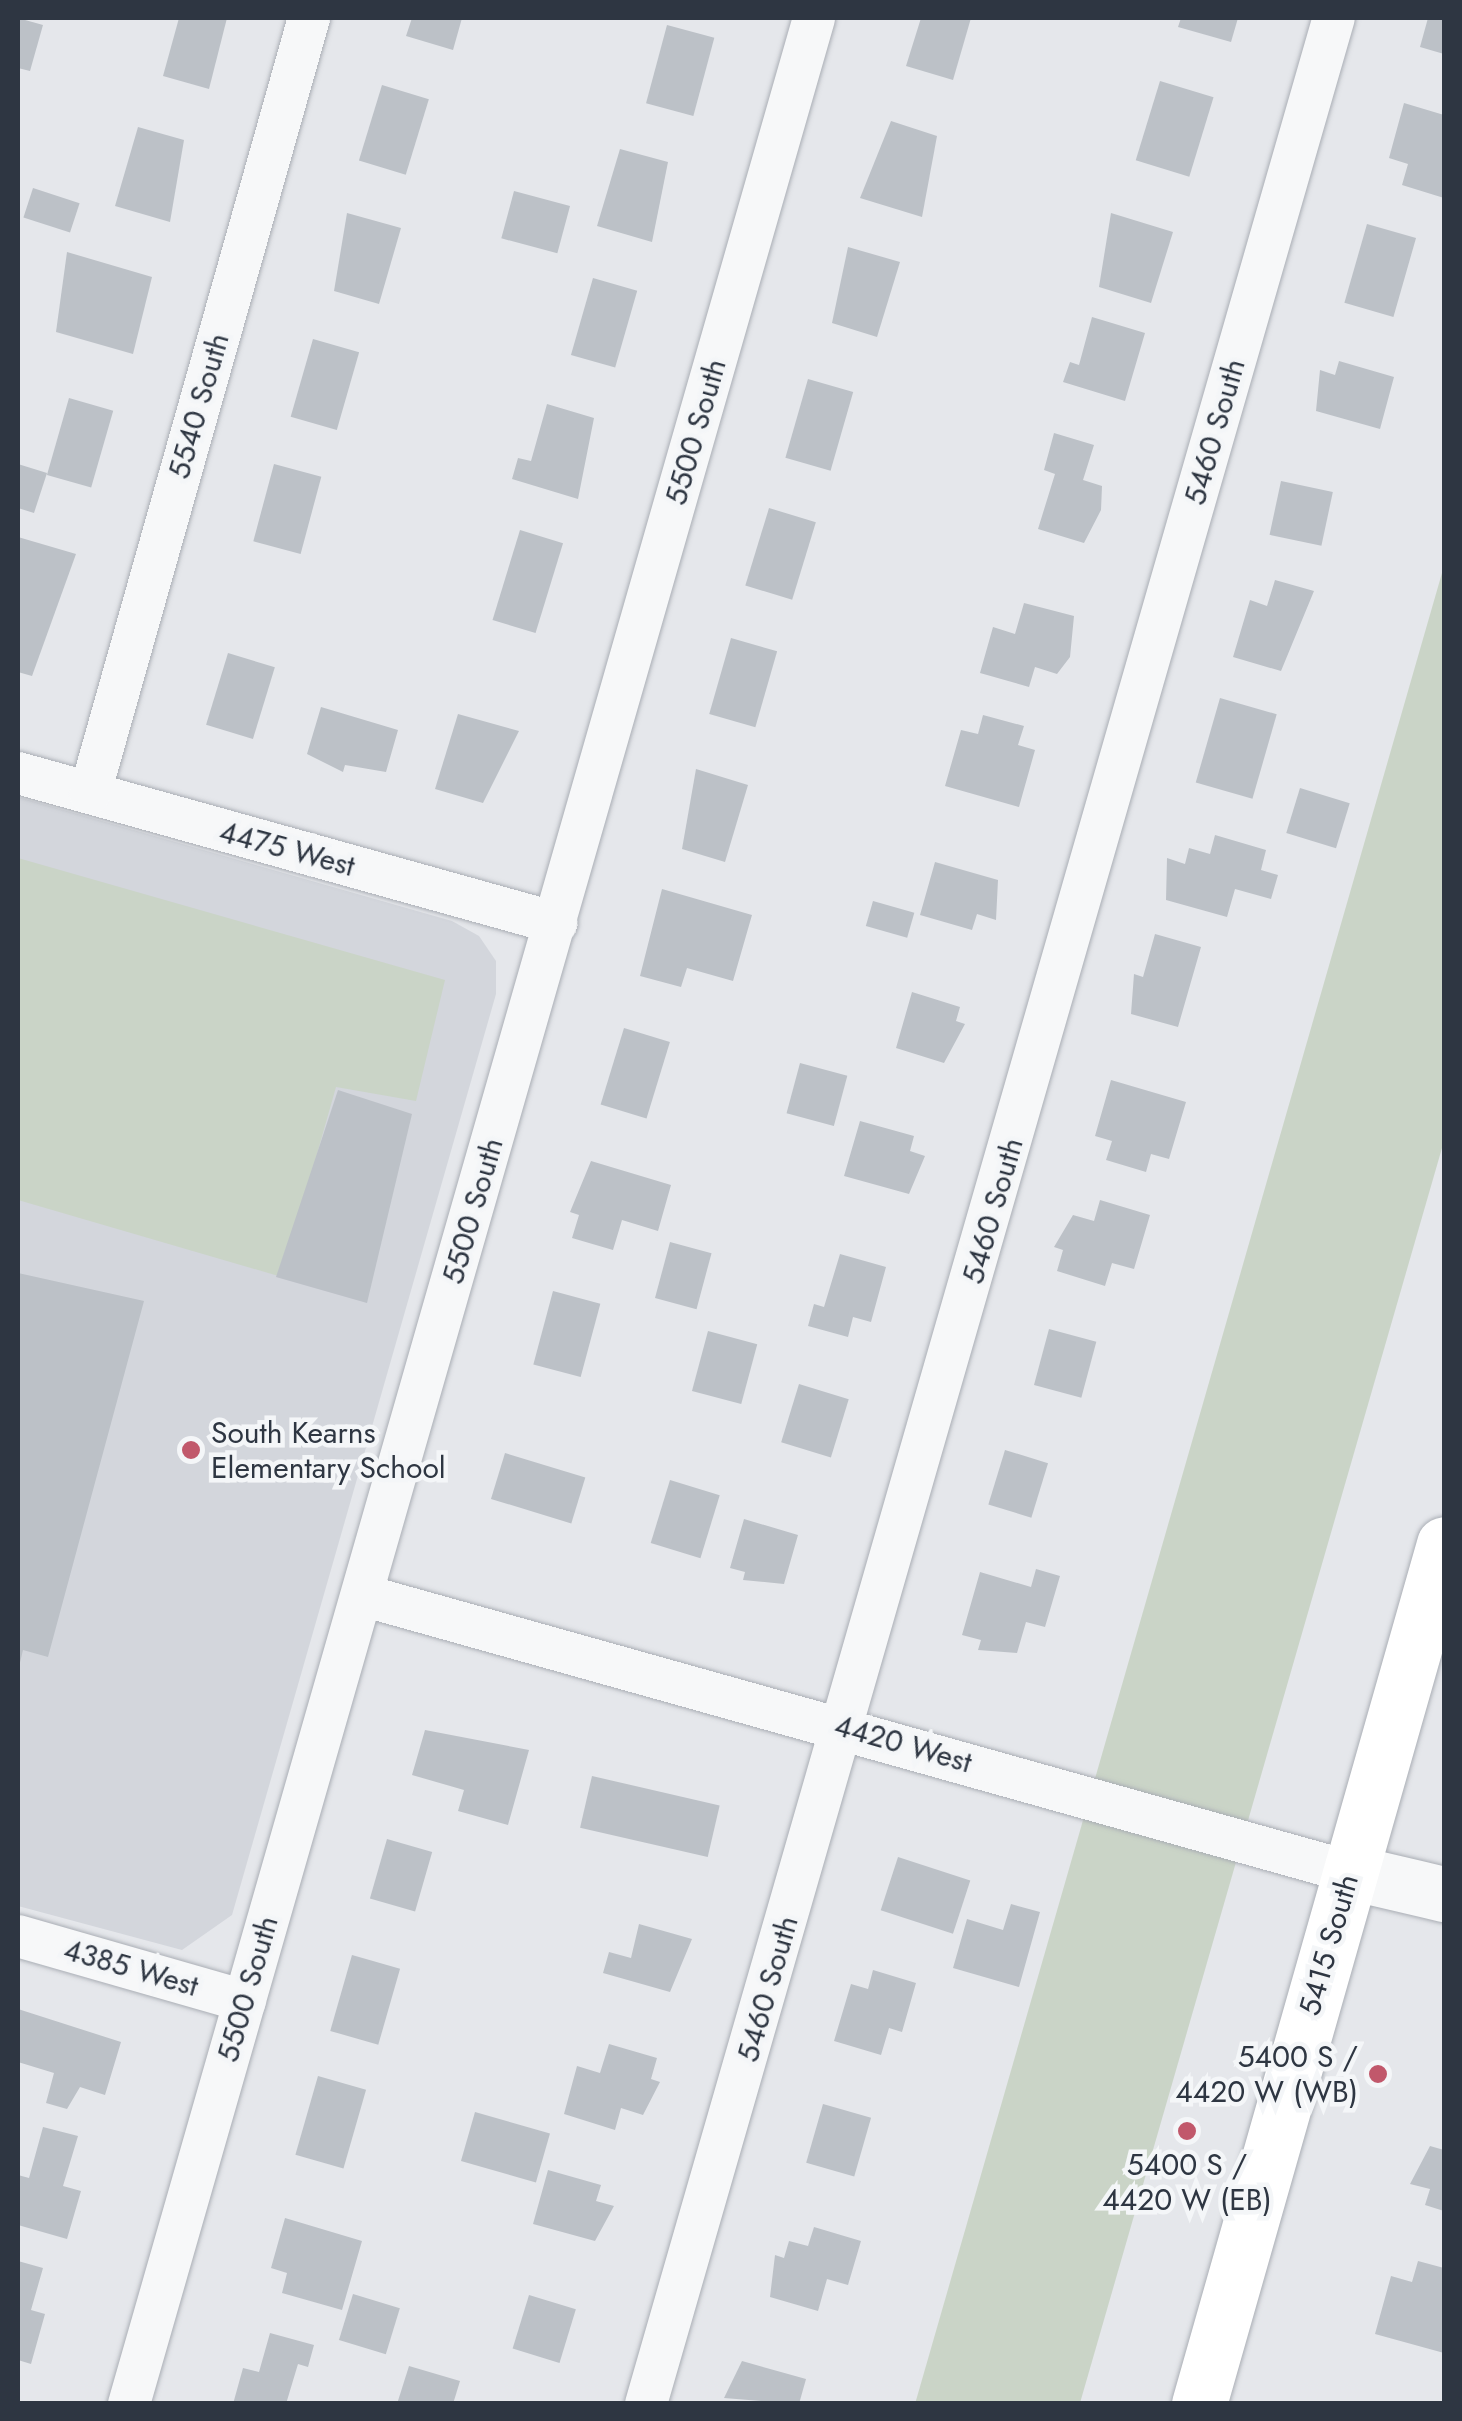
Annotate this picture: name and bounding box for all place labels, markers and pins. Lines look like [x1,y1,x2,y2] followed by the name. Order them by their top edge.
[211,1415,446,1486] place label: South Kearns Elementary School
[180,1439,202,1461] marker: South Kearns Elementary School
[1175,2039,1358,2110] place label: 5400 S / 4420 W (WB)
[1367,2063,1389,2085] marker: 5400 S / 4420 W (WB)
[1176,2120,1198,2142] marker: 5400 S / 4420 W (EB)
[1102,2147,1272,2218] place label: 5400 S / 4420 W (EB)

